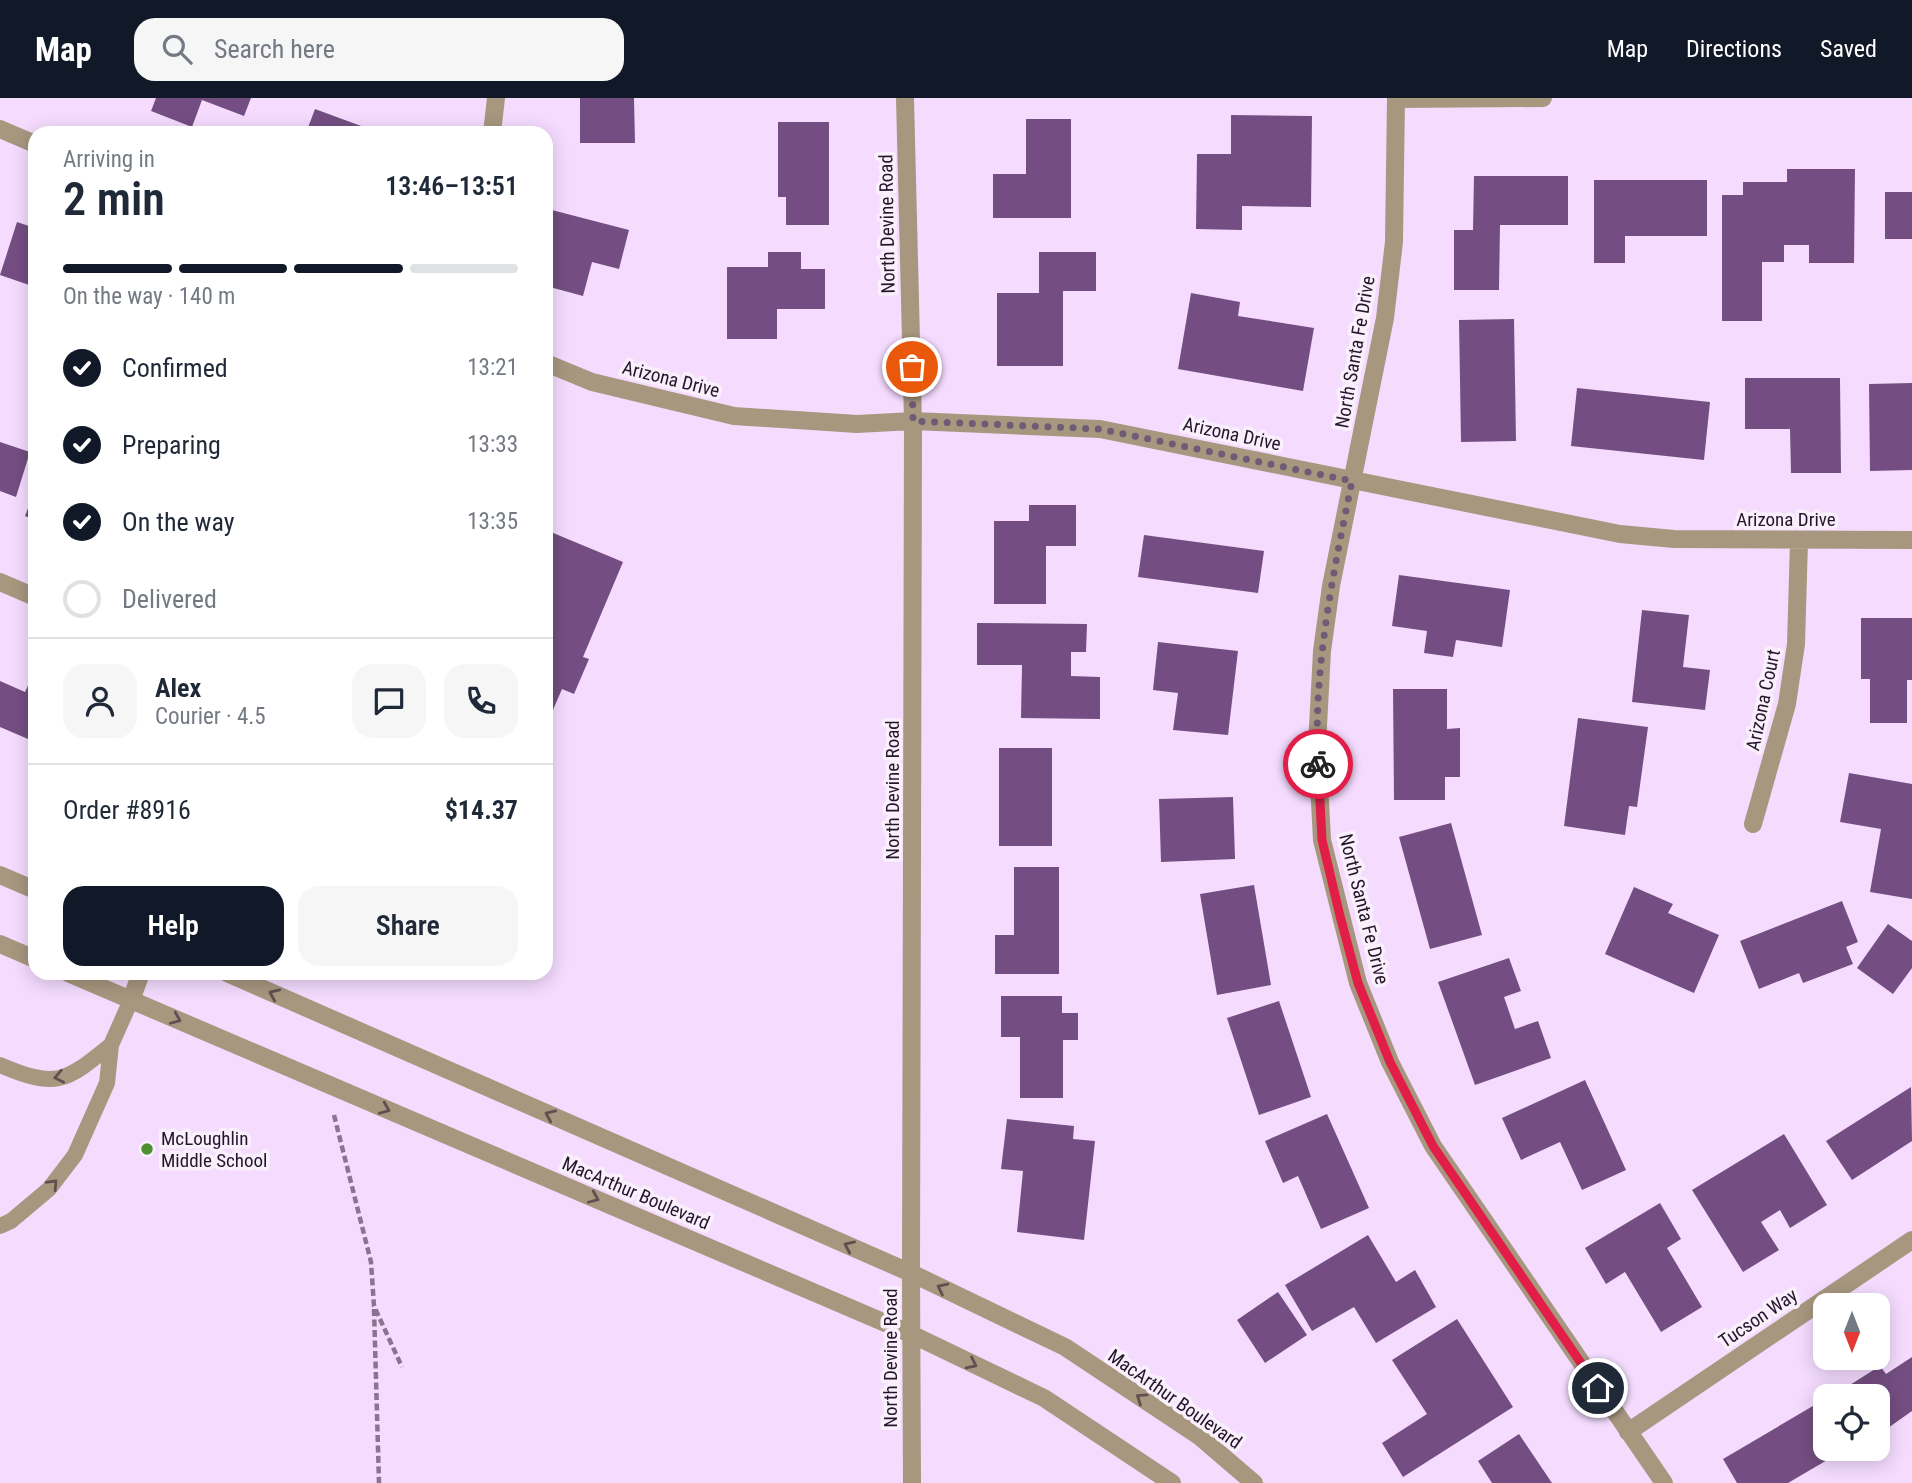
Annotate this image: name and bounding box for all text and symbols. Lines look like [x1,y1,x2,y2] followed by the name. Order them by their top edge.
[134,18,624,81] search box
[35,30,92,69] text: Map
[158,30,196,68] icon: search
[214,34,335,64] text: Search here
[1607,35,1648,63] text: Map
[1686,35,1782,63] text: Directions
[1820,35,1877,63] text: Saved
[63,146,155,173] text: Arriving in
[874,154,900,294] street label: North Devine Road
[385,171,518,201] text: 13:46–13:51
[63,172,165,226] text: 2 min
[1330,274,1380,430] street label: North Santa Fe Drive
[63,283,235,310] text: On the way · 140 m
[882,337,942,397] pin
[893,348,931,386] icon: bag
[63,349,101,387] icon: check
[122,353,228,383] text: Confirmed
[467,354,518,381] text: 13:21
[620,356,722,402] street label: Arizona Drive
[1181,412,1283,456] street label: Arizona Drive
[63,426,101,464] icon: check
[122,430,221,460] text: Preparing
[467,431,518,458] text: 13:33
[63,503,101,541] icon: check
[122,507,235,537] text: On the way
[467,508,518,535] text: 13:35
[1736,508,1836,531] street label: Arizona Drive
[122,584,217,614] text: Delivered
[1741,647,1785,753] street label: Arizona Court
[63,664,137,738] button: person
[352,664,426,738] button: chat
[444,664,518,738] button: phone
[155,673,201,703] text: Alex
[155,703,266,730] text: Courier · 4.5
[881,720,904,860] street label: North Devine Road
[1283,729,1353,799] courier
[1299,745,1337,783] icon: bike
[63,795,191,825] text: Order #8916
[445,795,518,825] text: $14.37
[1334,831,1394,987] street label: North Santa Fe Drive
[63,886,284,966] button: Help
[298,886,518,966] button: Share
[269,988,281,1002] one-way arrow
[168,1011,181,1025] one-way arrow
[53,1069,65,1084] one-way arrow
[378,1100,390,1114] one-way arrow
[545,1109,558,1123] one-way arrow
[161,1127,267,1172] place label: McLoughlin Middle School
[139,1141,155,1157] marker: McLoughlin Middle School
[559,1152,713,1234] street label: MacArthur Boulevard
[45,1179,58,1192] one-way arrow
[587,1190,599,1204] one-way arrow
[843,1240,856,1254] one-way arrow
[937,1282,949,1296] one-way arrow
[1714,1283,1802,1353] street label: Tucson Way
[879,1288,902,1428] street label: North Devine Road
[1813,1293,1890,1370] north arrow
[1813,1293,1890,1461] map controls
[1104,1344,1246,1454] street label: MacArthur Boulevard
[965,1355,977,1369] one-way arrow
[1568,1358,1628,1418] pin
[1579,1369,1617,1407] icon: home
[1813,1384,1890,1461] button: locate
[1136,1394,1149,1406] one-way arrow

